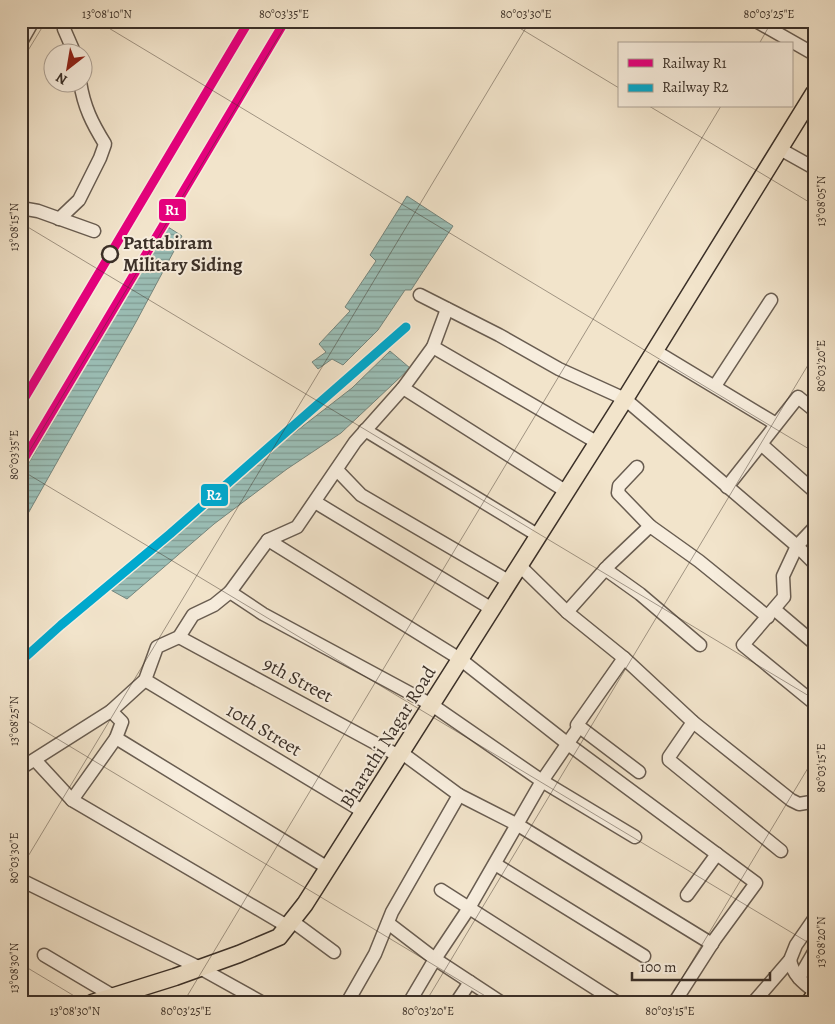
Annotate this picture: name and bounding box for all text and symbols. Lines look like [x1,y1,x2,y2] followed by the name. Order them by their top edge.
[82,6,132,22] text: 13°08'10"N
[259,6,309,22] text: 80°03'35"E
[500,6,552,22] text: 80°03'30"E
[744,6,794,22] text: 80°03'25"E
[42,42,92,92] north arrow
[618,42,792,108] legend
[662,53,727,73] text: Railway R1
[52,68,71,89] text: N
[662,77,729,97] text: Railway R2
[813,175,829,226] text: 13°08'05"N
[158,198,187,222] line badge: R1
[165,201,179,220] text: R1
[6,202,22,251] text: 13°08'15"N
[123,230,243,278] place label: Pattabiram Military Siding
[101,245,119,263] marker: Pattabiram Military Siding
[813,340,829,392] text: 80°03'20"E
[6,430,22,480] text: 80°03'35"E
[200,483,229,507] line badge: R2
[206,486,222,505] text: R2
[259,651,337,709] street label: 9th Street
[334,660,443,813] street label: Bharathi Nagar Road
[6,696,22,746] text: 13°08'25"N
[222,697,306,763] street label: 10th Street
[813,743,829,793] text: 80°03'15"E
[6,832,22,884] text: 80°03'30"E
[813,916,829,968] text: 13°08'20"N
[6,942,22,993] text: 13°08'30"N
[632,949,770,981] scale bar
[640,957,677,977] text: 100 m
[50,1003,101,1019] text: 13°08'30"N
[161,1003,211,1019] text: 80°03'25"E
[402,1003,454,1019] text: 80°03'20"E
[645,1003,695,1019] text: 80°03'15"E

